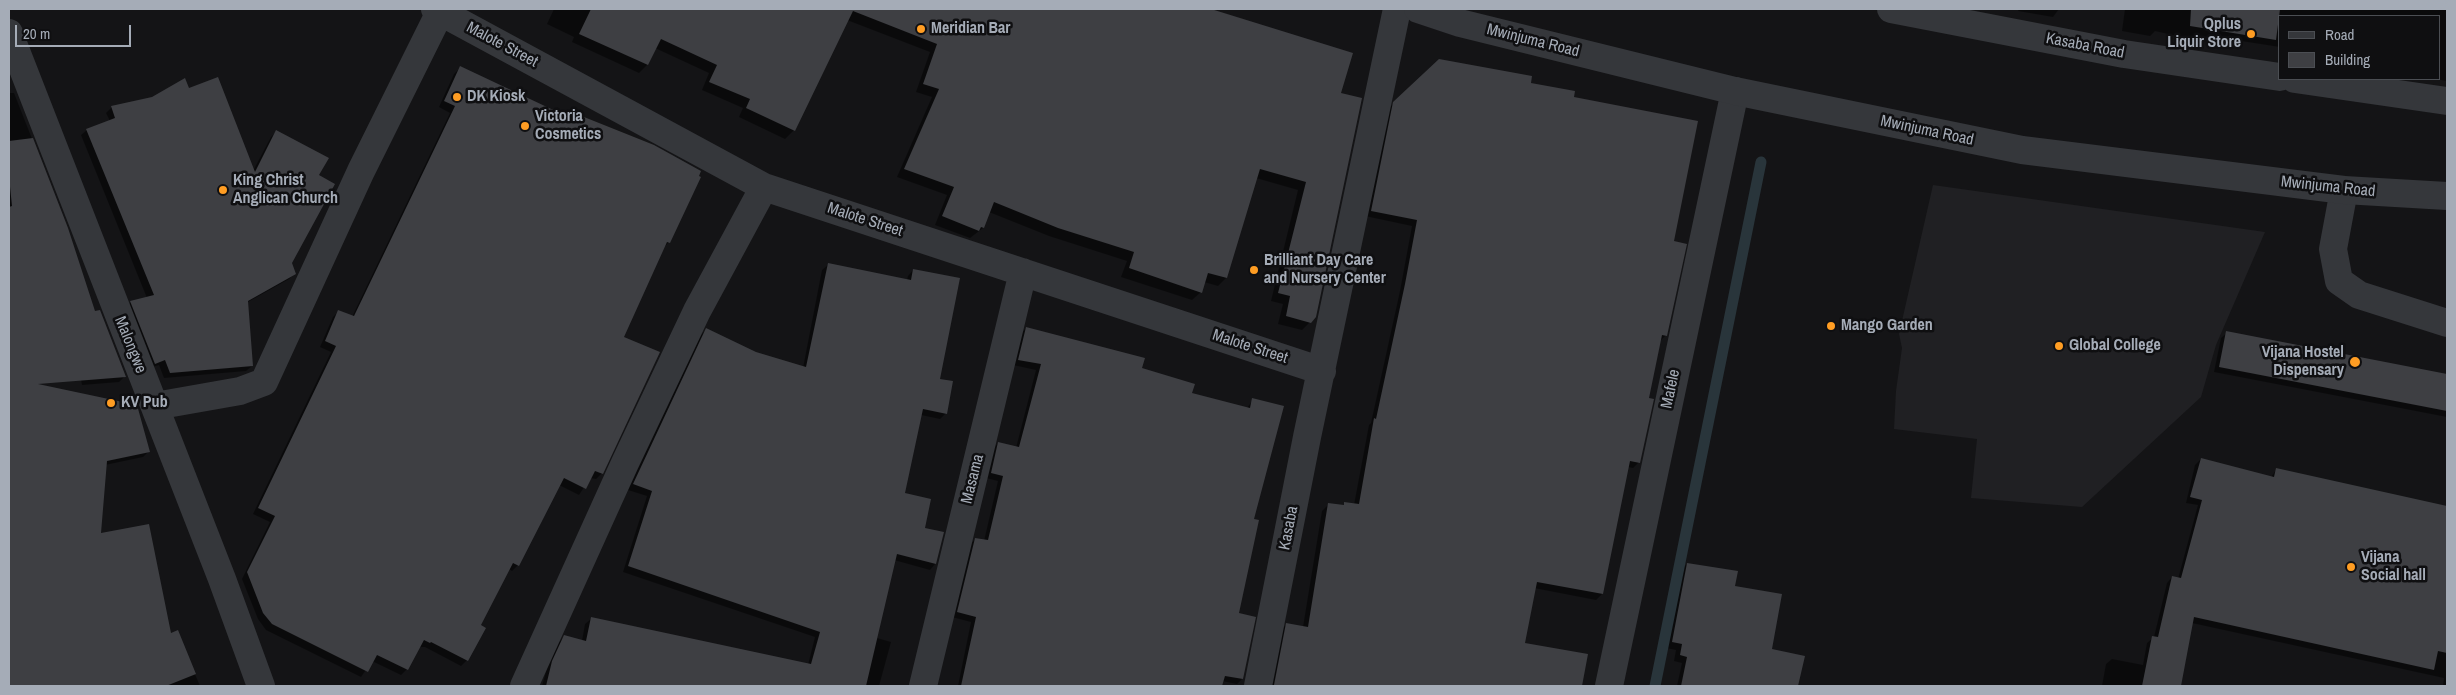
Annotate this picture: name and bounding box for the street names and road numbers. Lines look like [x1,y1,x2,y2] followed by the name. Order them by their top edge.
[463,18,541,72] street label: Malote Street
[1485,20,1581,62] street label: Mwinjuma Road
[2044,29,2126,63] street label: Kasaba Road
[1879,112,1975,150] street label: Mwinjuma Road
[2280,172,2376,202] street label: Mwinjuma Road
[825,199,905,241] street label: Malote Street
[110,314,150,376] street label: Malongwe
[1210,326,1290,368] street label: Malote Street
[1658,368,1684,410] street label: Mafele
[958,452,988,506] street label: Masama
[1275,504,1303,552] street label: Kasaba

